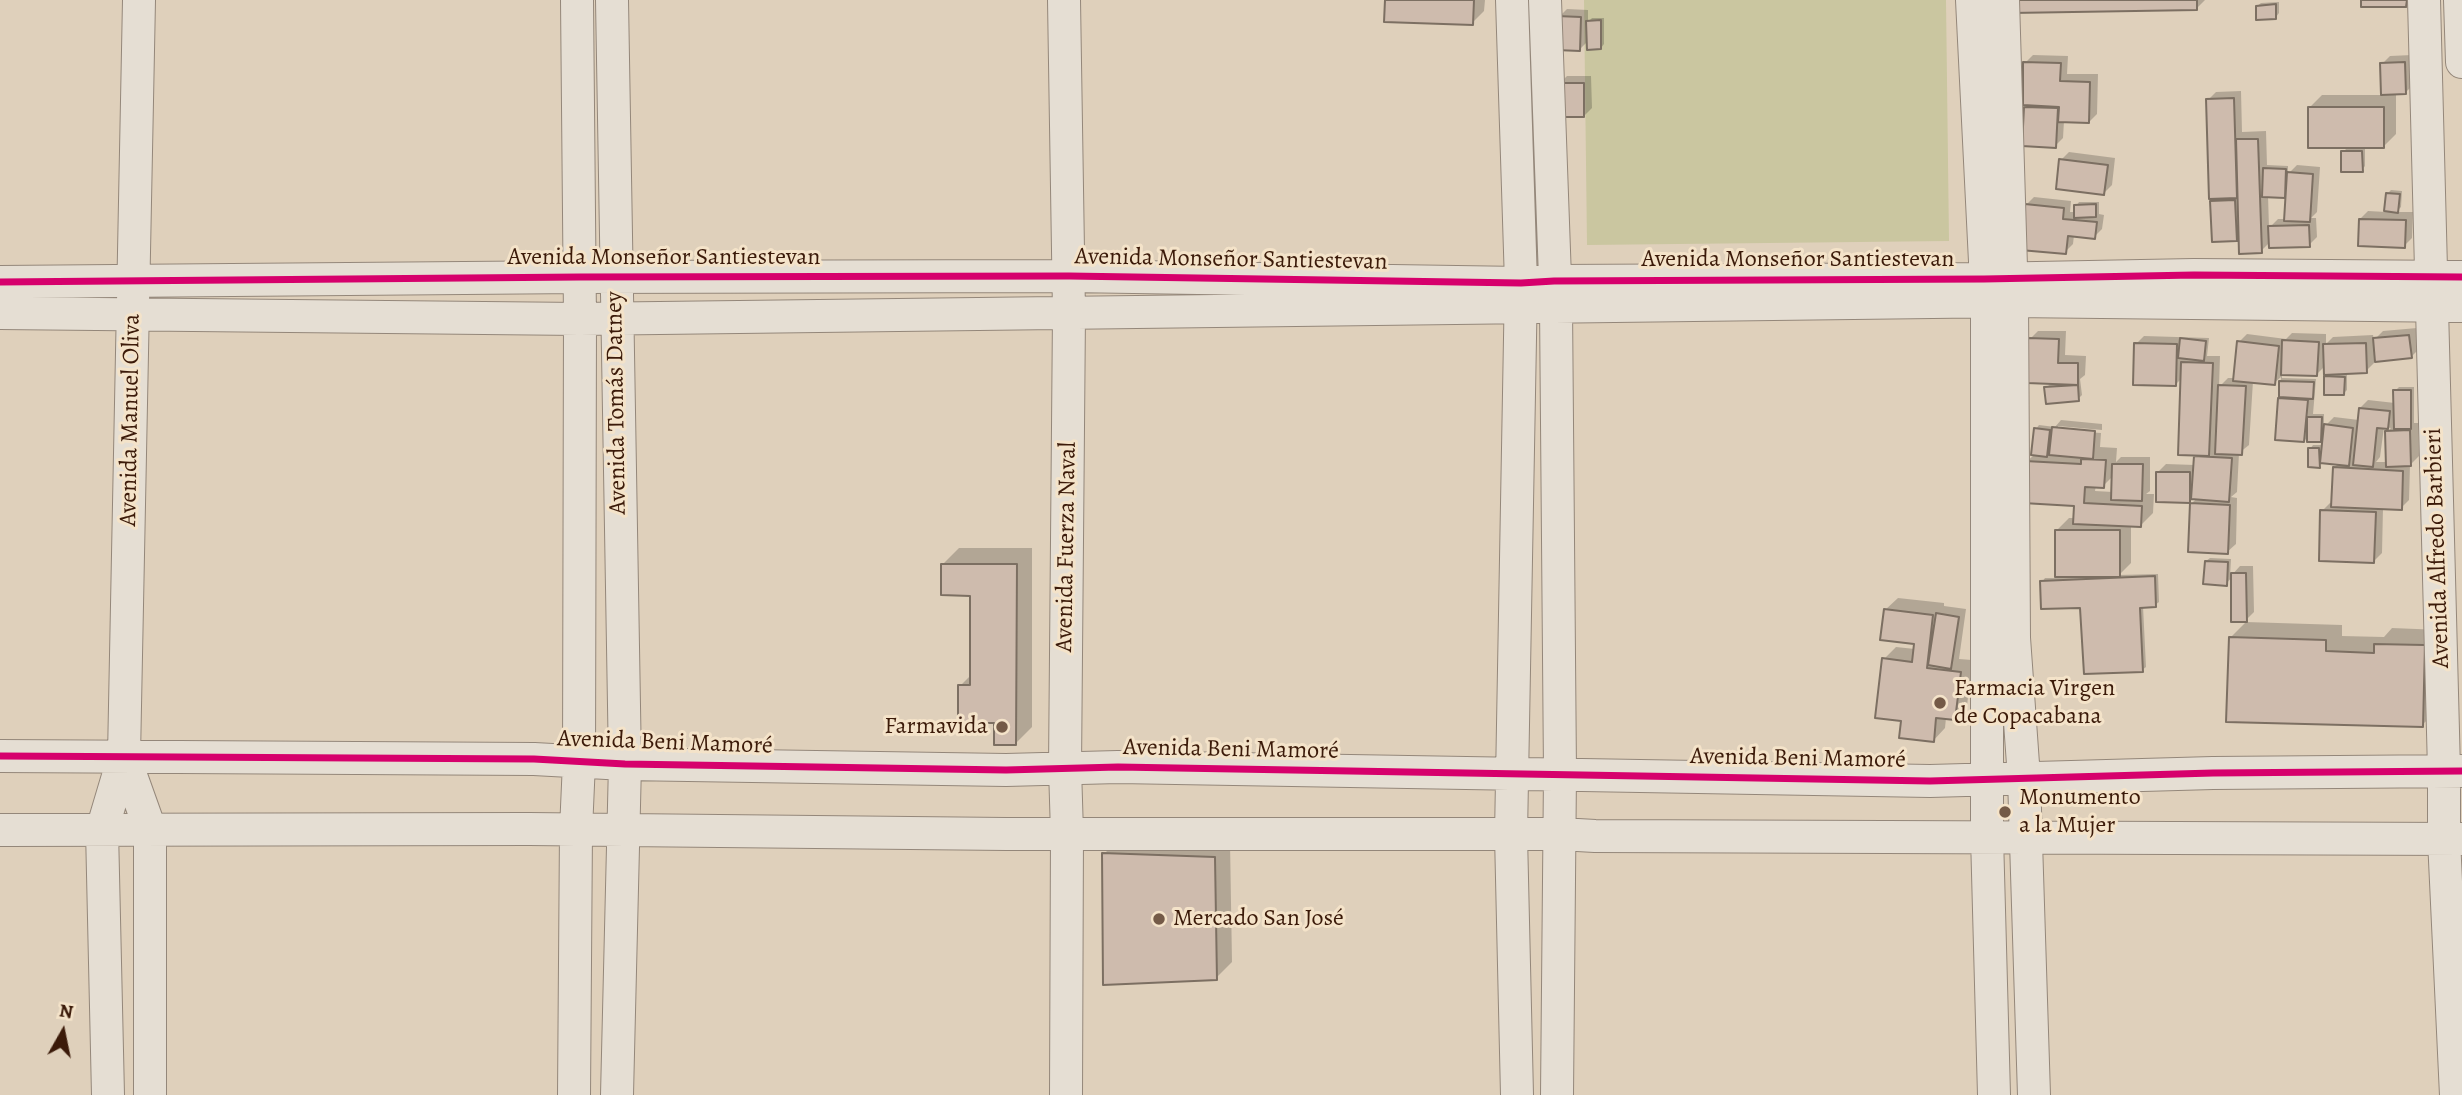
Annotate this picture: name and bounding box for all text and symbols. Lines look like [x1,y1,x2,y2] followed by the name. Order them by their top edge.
[1074,243,1388,277] street label: Avenida Monseñor Santiestevan
[507,244,821,272] street label: Avenida Monseñor Santiestevan
[1641,246,1955,274] street label: Avenida Monseñor Santiestevan
[601,291,633,515] street label: Avenida Tomás Datney
[115,313,147,527] street label: Avenida Manuel Oliva
[2419,427,2457,669] street label: Avenida Alfredo Barbieri
[1051,442,1083,652] street label: Avenida Fuerza Naval
[1954,675,2115,731] place label: Farmacia Virgen de Copacabana
[1932,695,1948,711] marker: Farmacia Virgen de Copacabana
[884,713,988,741] place label: Farmavida
[994,719,1010,735] marker: Farmavida
[557,725,773,761] street label: Avenida Beni Mamoré
[1123,734,1339,766] street label: Avenida Beni Mamoré
[1690,743,1906,775] street label: Avenida Beni Mamoré
[2019,784,2141,840] place label: Monumento a la Mujer
[1997,804,2013,820] marker: Monumento a la Mujer
[1173,905,1344,933] place label: Mercado San José
[1151,911,1167,927] marker: Mercado San José
[28,997,98,1067] north arrow
[57,997,75,1025] text: N

